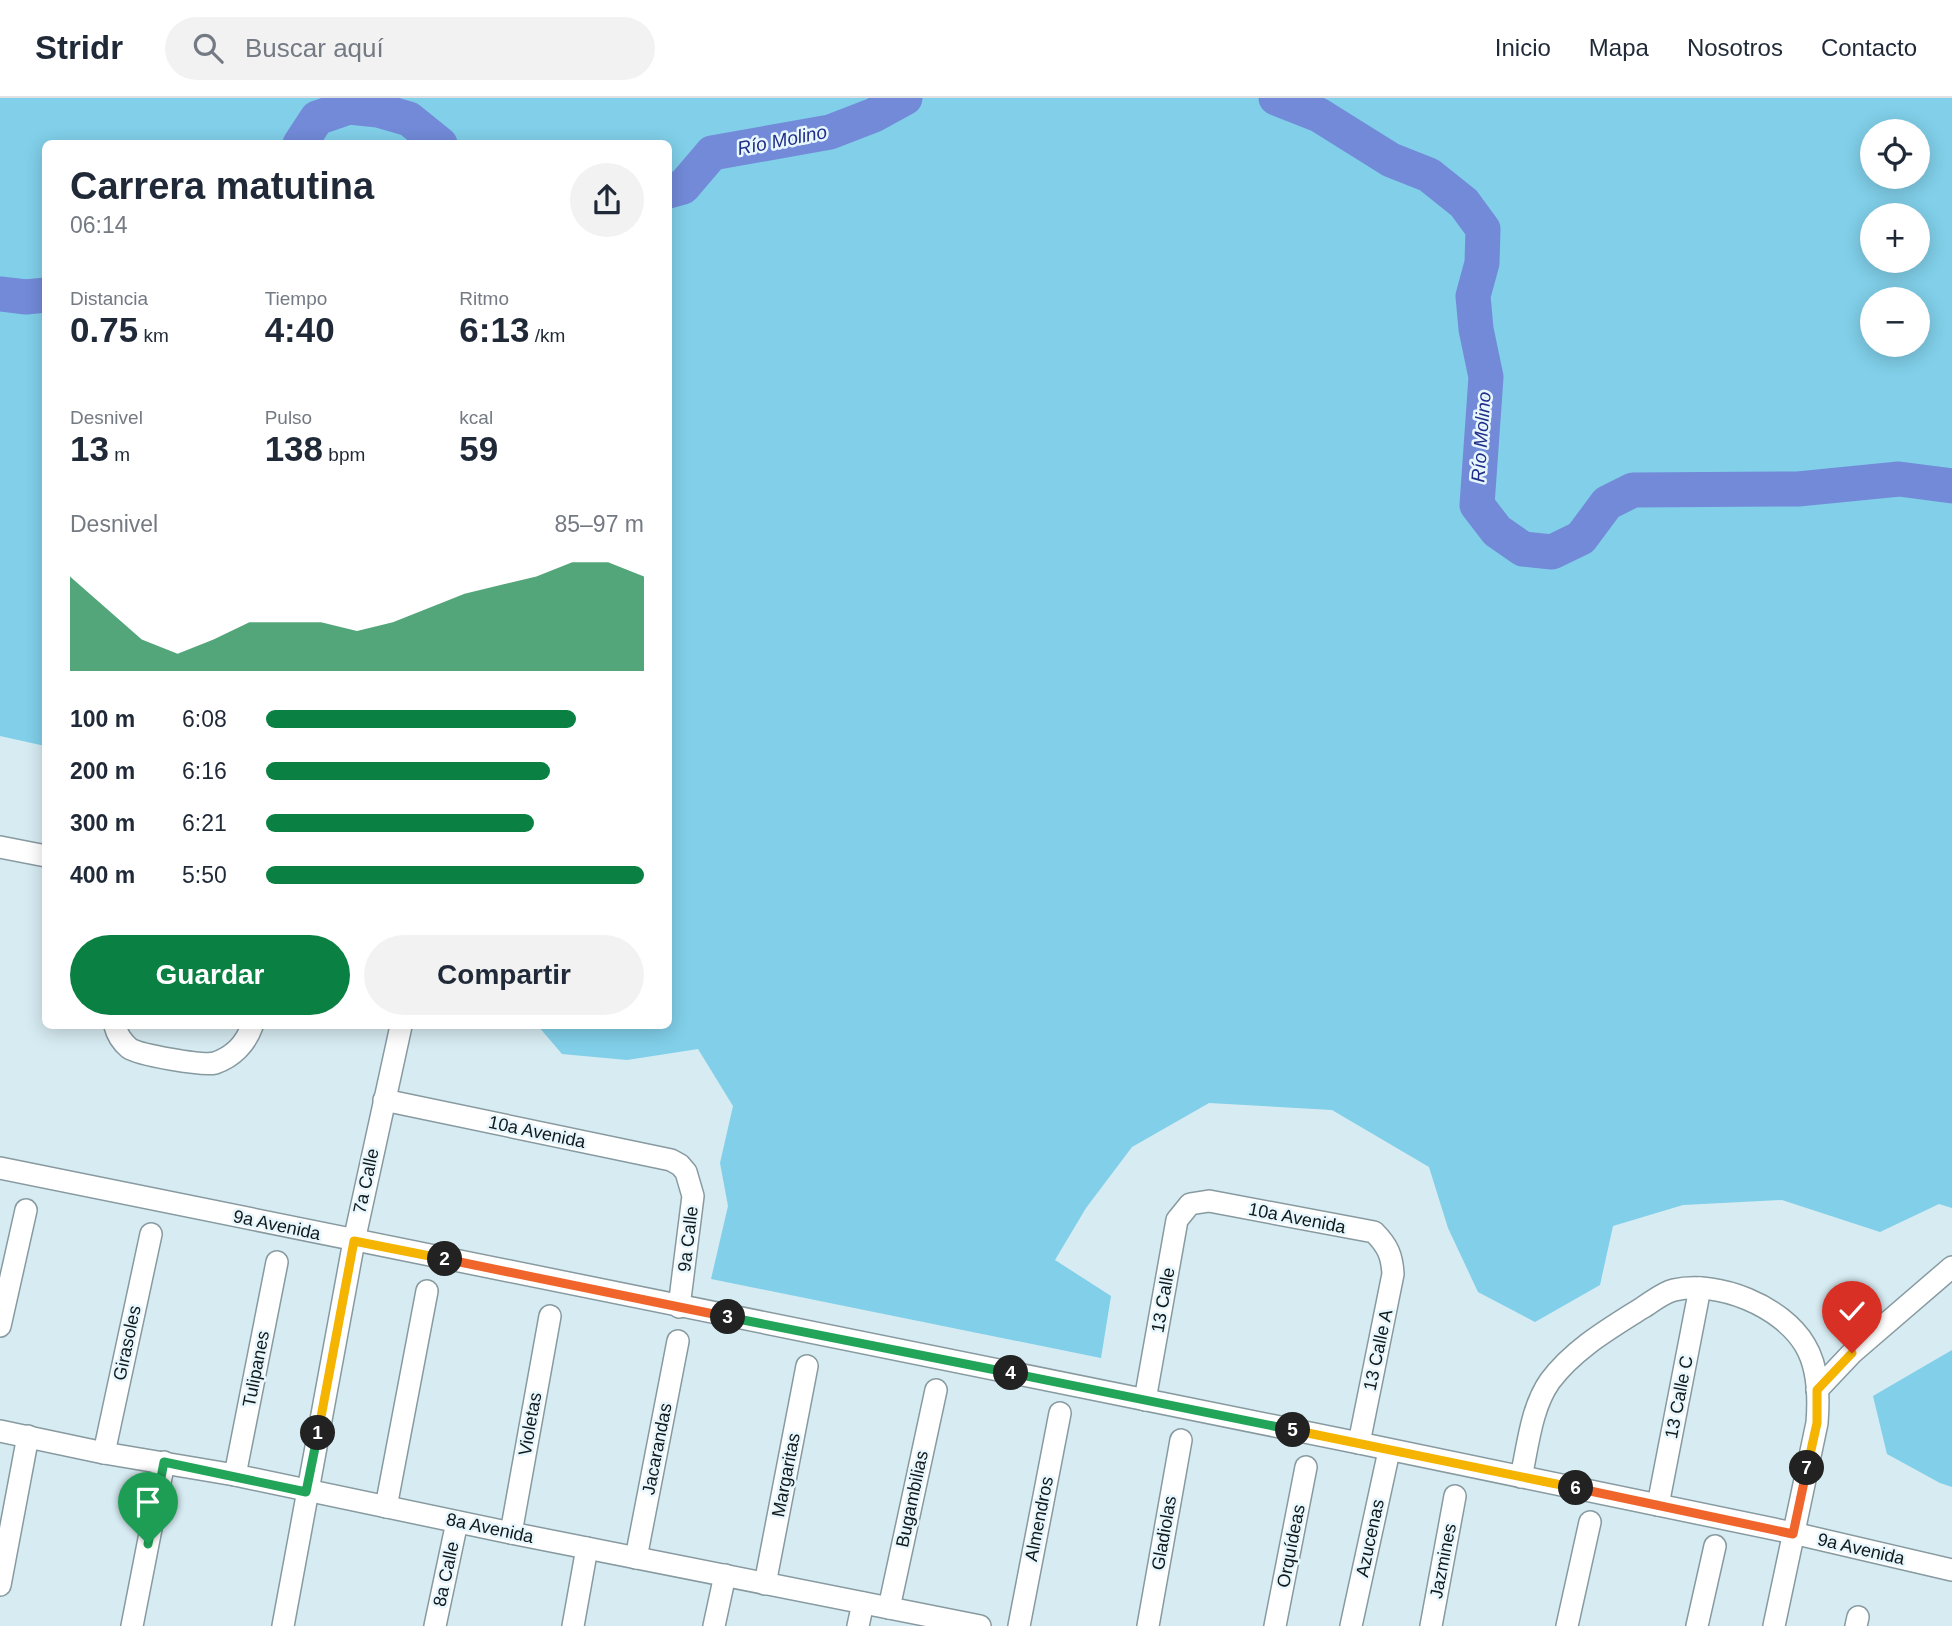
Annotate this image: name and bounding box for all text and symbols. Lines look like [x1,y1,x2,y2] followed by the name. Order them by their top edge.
[165,17,655,80] search box
[35,29,123,66] text: Stridr
[189,29,227,67] icon: search
[245,33,384,63] text: Buscar aquí
[1495,34,1551,61] text: Inicio
[1589,34,1649,61] text: Mapa
[1687,34,1783,61] text: Nosotros
[1821,34,1917,61] text: Contacto
[1860,119,1930,357] map controls
[1860,119,1930,189] button: locate
[735,121,829,159] water label: Río Molino
[570,163,644,237] button: share
[70,165,374,207] text: Carrera matutina
[1860,203,1930,273] button: +
[70,212,128,238] text: 06:14
[1860,287,1930,357] button: −
[70,288,148,309] text: Distancia
[265,288,327,309] text: Tiempo
[459,288,509,309] text: Ritmo
[70,310,138,349] text: 0.75
[265,310,335,349] text: 4:40
[459,310,529,349] text: 6:13
[138,325,169,346] text: km
[529,325,565,346] text: /km
[1467,391,1495,483] water label: Río Molino
[70,407,143,428] text: Desnivel
[265,407,312,428] text: Pulso
[459,407,493,428] text: kcal
[70,429,109,468] text: 13
[265,429,323,468] text: 138
[459,429,498,468] text: 59
[109,444,130,465] text: m
[323,444,365,465] text: bpm
[70,511,158,537] text: Desnivel
[554,511,644,537] text: 85–97 m
[70,706,135,732] text: 100 m
[182,706,227,732] text: 6:08
[70,758,135,784] text: 200 m
[182,758,227,784] text: 6:16
[70,810,135,836] text: 300 m
[182,810,227,836] text: 6:21
[70,862,135,888] text: 400 m
[182,862,227,888] text: 5:50
[70,935,350,1015] button: Guardar
[364,935,644,1015] button: Compartir
[487,1112,588,1152] street label: 10a Avenida
[349,1147,383,1215] street label: 7a Calle
[1247,1199,1348,1237] street label: 10a Avenida
[674,1205,702,1273] street label: 9a Calle
[232,1206,323,1244] street label: 9a Avenida
[428,1242,462,1276] pin: 2
[439,1248,450,1269] text: 2
[1147,1266,1179,1334] street label: 13 Calle
[1822,1281,1882,1353] pin
[1833,1292,1871,1330] icon: check
[710,1300,746,1334] pin: 3
[109,1304,145,1382] street label: Girasoles
[722,1306,733,1327] text: 3
[1360,1308,1396,1392] street label: 13 Calle A
[239,1329,273,1409] street label: Tulipanes
[1661,1354,1697,1440] street label: 13 Calle C
[993,1356,1028,1390] pin: 4
[1005,1362,1016,1383] text: 4
[515,1391,545,1457] street label: Violetas
[638,1401,676,1497] street label: Jacarandas
[1276,1412,1310,1448] pin: 5
[300,1416,336,1450] pin: 1
[1287,1419,1298,1440] text: 5
[312,1422,323,1443] text: 1
[768,1431,804,1519] street label: Margaritas
[892,1449,932,1549] street label: Bugambilias
[1790,1450,1825,1486] pin: 7
[1801,1457,1812,1478] text: 7
[1558,1470,1594,1506] pin: 6
[118,1472,178,1544] pin
[1021,1475,1057,1563] street label: Almendros
[1570,1477,1581,1498] text: 6
[129,1483,167,1521] icon: arrive
[1148,1494,1180,1572] street label: Gladiolas
[1352,1497,1388,1579] street label: Azucenas
[1273,1503,1309,1589] street label: Orquídeas
[445,1509,536,1547] street label: 8a Avenida
[1426,1522,1460,1600] street label: Jazmines
[1816,1529,1907,1569] street label: 9a Avenida
[429,1540,463,1608] street label: 8a Calle

